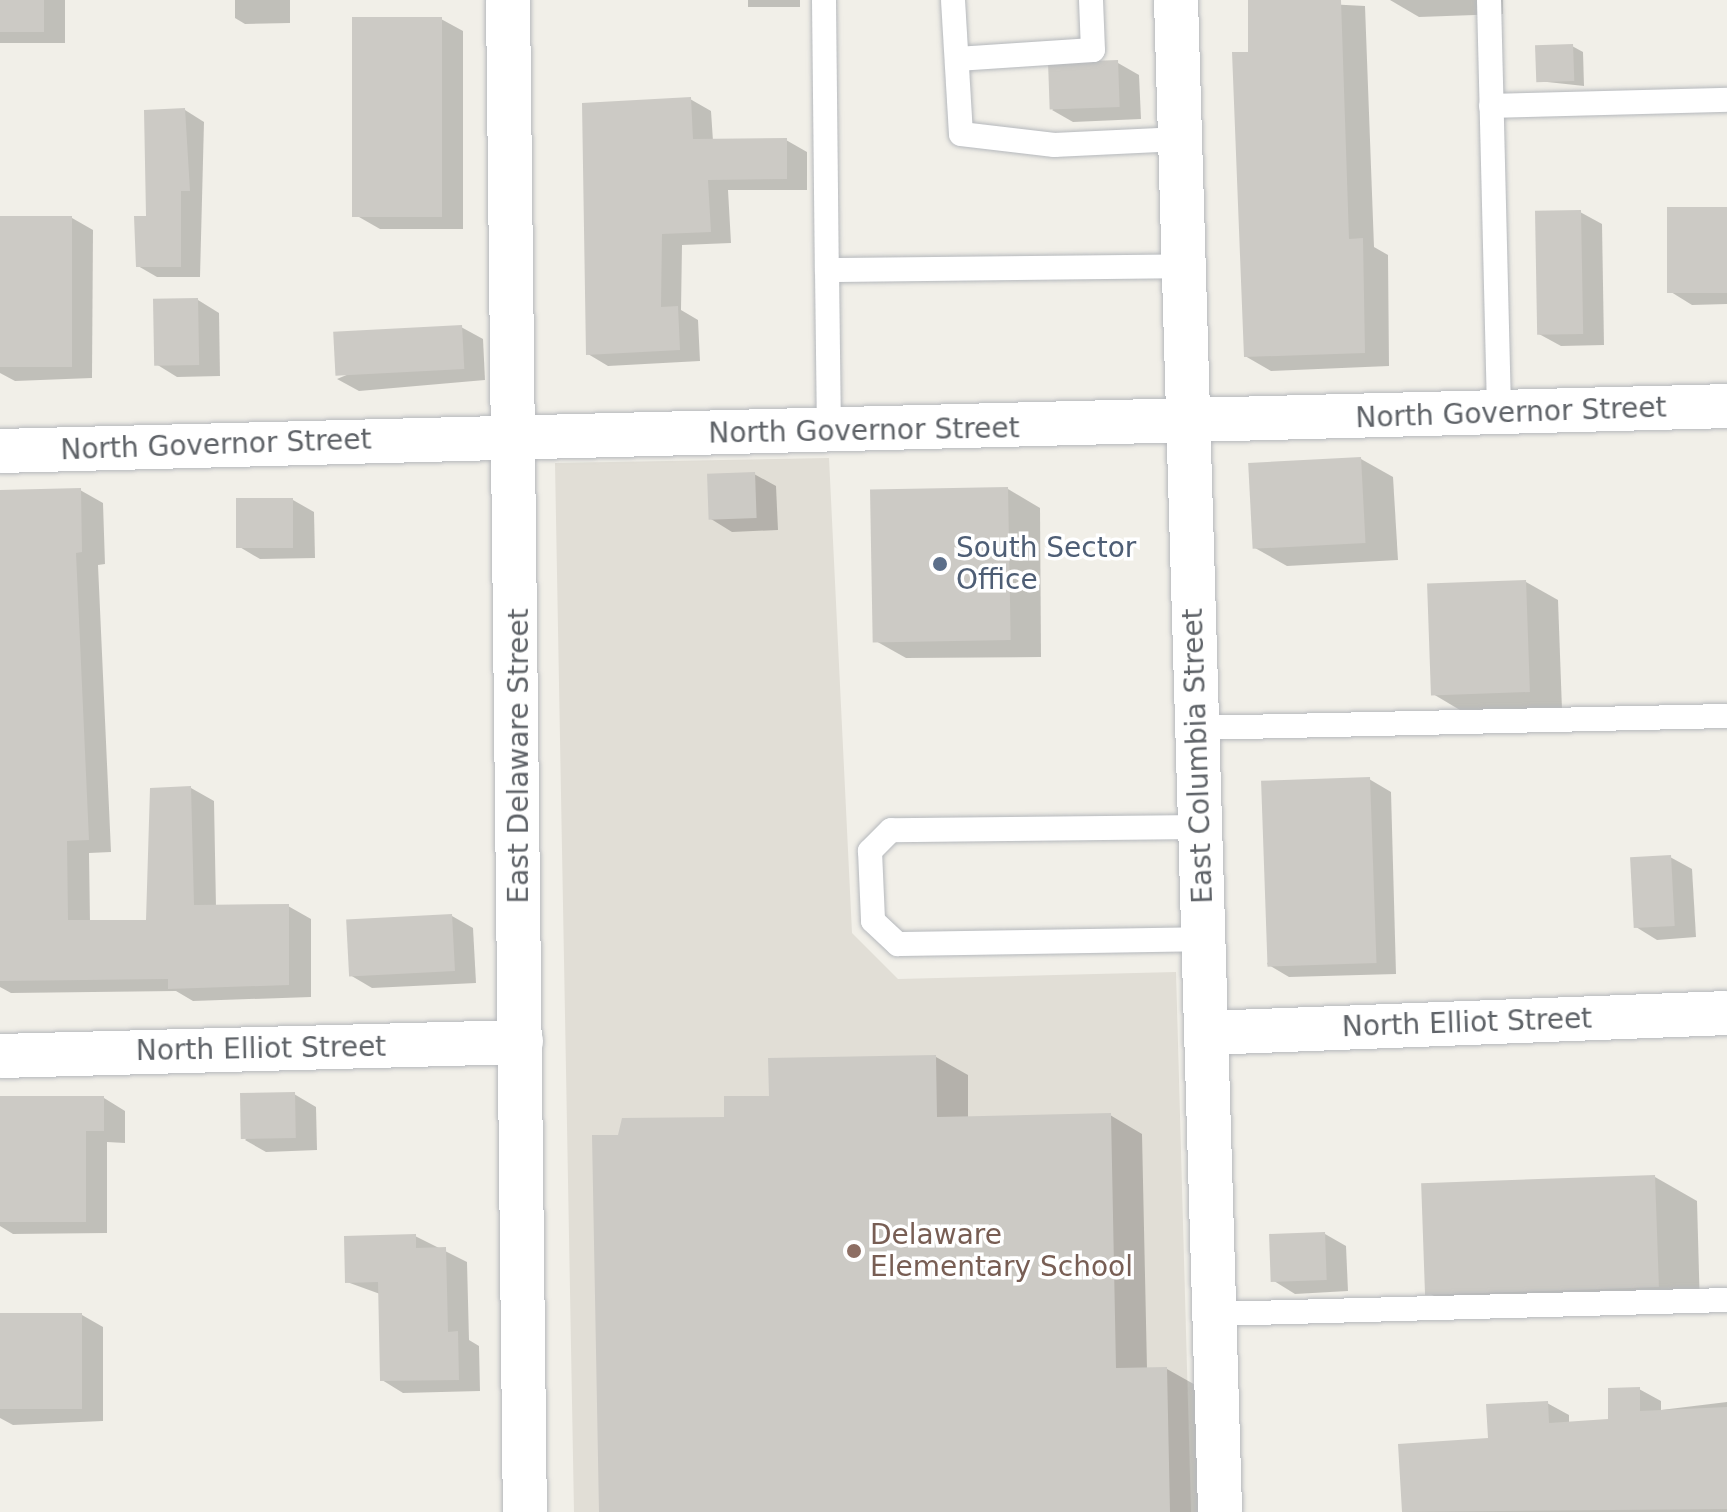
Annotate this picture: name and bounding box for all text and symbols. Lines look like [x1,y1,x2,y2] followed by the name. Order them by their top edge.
[1355,391,1667,435] street label: North Governor Street
[708,411,1020,451] street label: North Governor Street
[60,423,372,467] street label: North Governor Street
[956,531,1136,597] place label: South Sector Office
[931,555,949,573] marker: South Sector Office
[502,608,536,904] street label: East Delaware Street
[1176,608,1220,904] street label: East Columbia Street
[1341,1002,1593,1044] street label: North Elliot Street
[136,1030,386,1068] street label: North Elliot Street
[870,1218,1133,1284] place label: Delaware Elementary School
[845,1242,863,1260] marker: Delaware Elementary School

